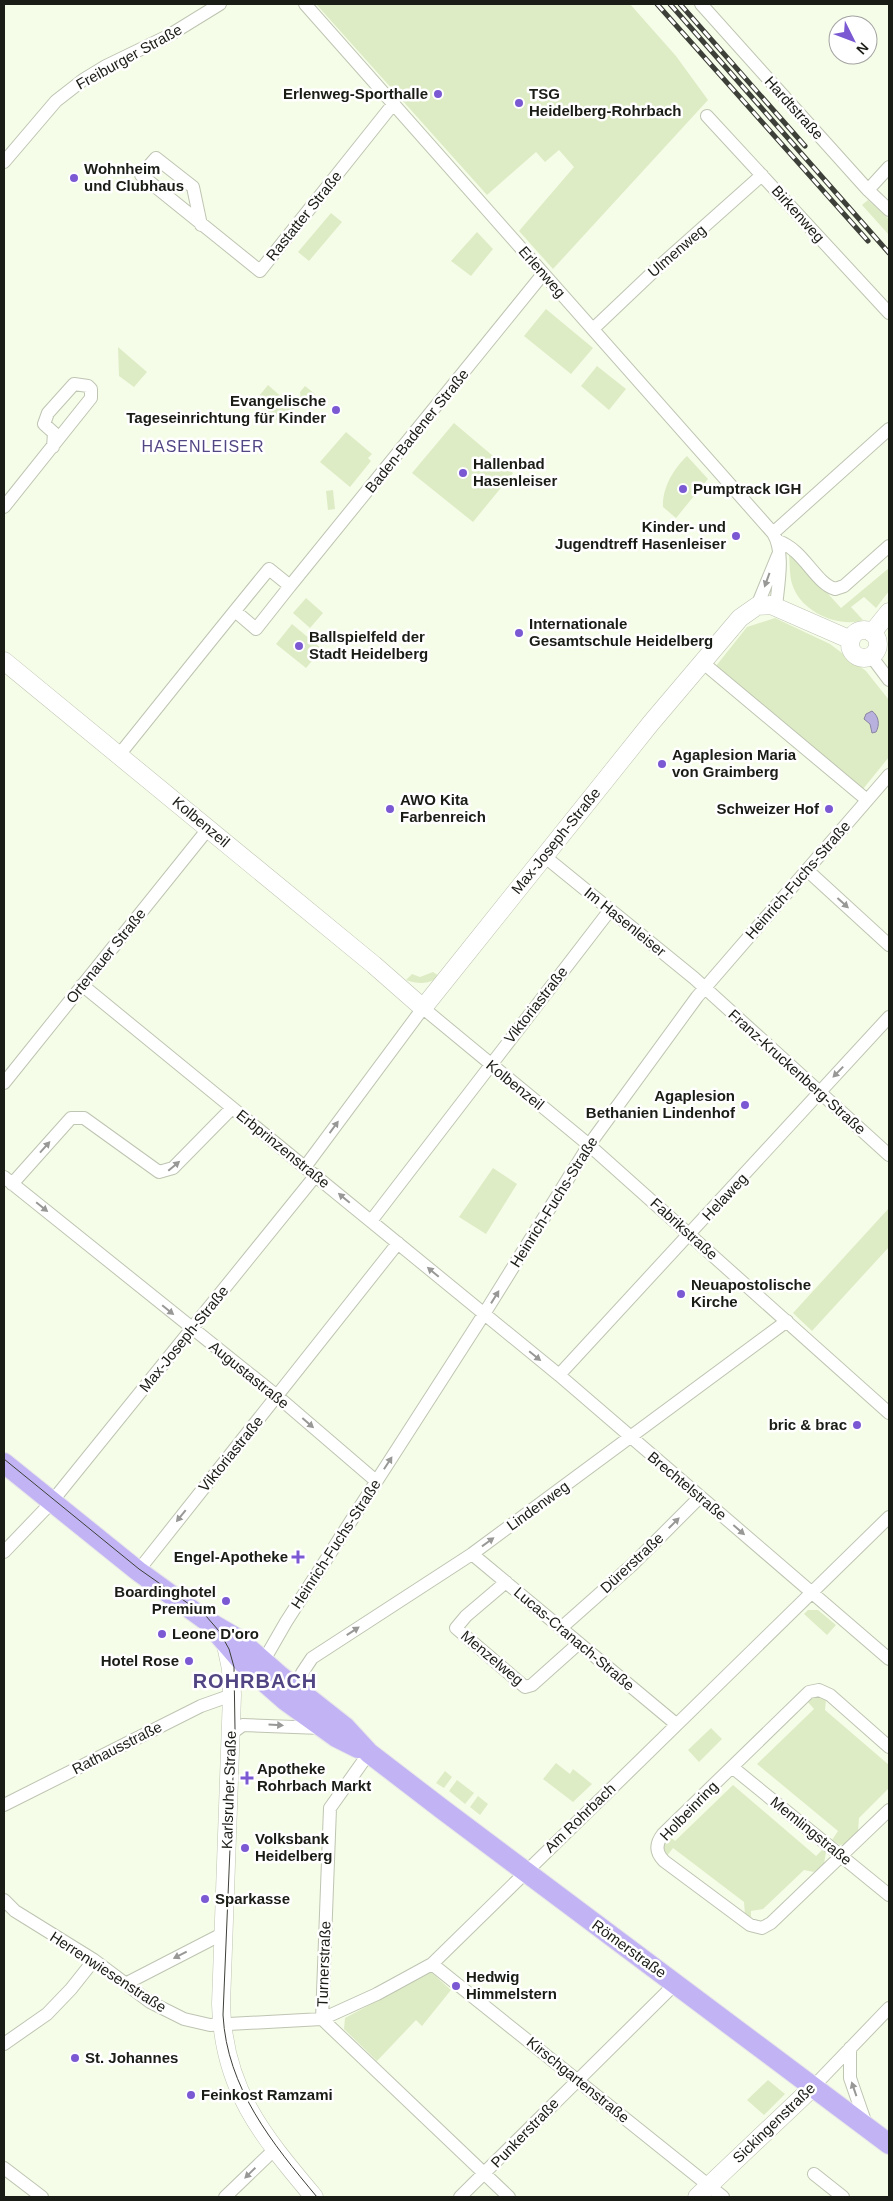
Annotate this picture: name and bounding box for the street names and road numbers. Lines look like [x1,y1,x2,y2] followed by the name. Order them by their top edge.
[73,20,185,93] street label: Freiburger Straße
[762,73,827,143] street label: Hardtstraße
[262,168,345,264] street label: Rastatter Straße
[769,182,828,245] street label: Birkenweg
[644,221,709,280] street label: Ulmenweg
[515,242,569,301] street label: Erlenweg
[361,365,472,496] street label: Baden-Badener Straße
[508,784,604,897] street label: Max-Joseph-Straße
[169,793,233,850] street label: Kolbenzeil
[742,817,854,942] street label: Heinrich-Fuchs-Straße
[581,884,670,960] street label: Im Hasenleiser
[62,905,149,1006] street label: Ortenauer Straße
[501,963,571,1046] street label: Viktoriastraße
[725,1006,869,1138] street label: Franz-Kruckenberg-Straße
[483,1056,548,1113] street label: Kolbenzeil
[233,1106,333,1191] street label: Erbprinzenstraße
[506,1133,601,1270] street label: Heinrich-Fuchs-Straße
[699,1170,751,1224] street label: Helaweg
[647,1194,721,1263] street label: Fabrikstraße
[136,1282,232,1395] street label: Max-Joseph-Straße
[206,1337,293,1412] street label: Augustastraße
[195,1412,266,1495] street label: Viktoriastraße
[644,1448,730,1523] street label: Brechtelstraße
[287,1476,384,1612] street label: Heinrich-Fuchs-Straße
[503,1477,572,1534] street label: Lindenweg
[597,1529,667,1596] street label: Dürerstraße
[511,1583,638,1694] street label: Lucas-Cranach-Straße
[458,1627,527,1689] street label: Menzelweg
[69,1718,164,1777] street label: Rathausstraße
[218,1731,239,1849] street label: Karlsruher Straße
[656,1777,721,1844] street label: Holbeinring
[541,1780,619,1856] street label: Am Rohrbach
[767,1793,855,1868] street label: Memlingstraße
[589,1916,670,1981] street label: Römerstraße
[314,1921,333,2007] street label: Turnerstraße
[47,1928,170,2015] street label: Herrenwiesenstraße
[524,2033,633,2126] street label: Kirschgartenstraße
[729,2079,818,2166] street label: Sickingenstraße
[487,2094,562,2171] street label: Punkerstraße

